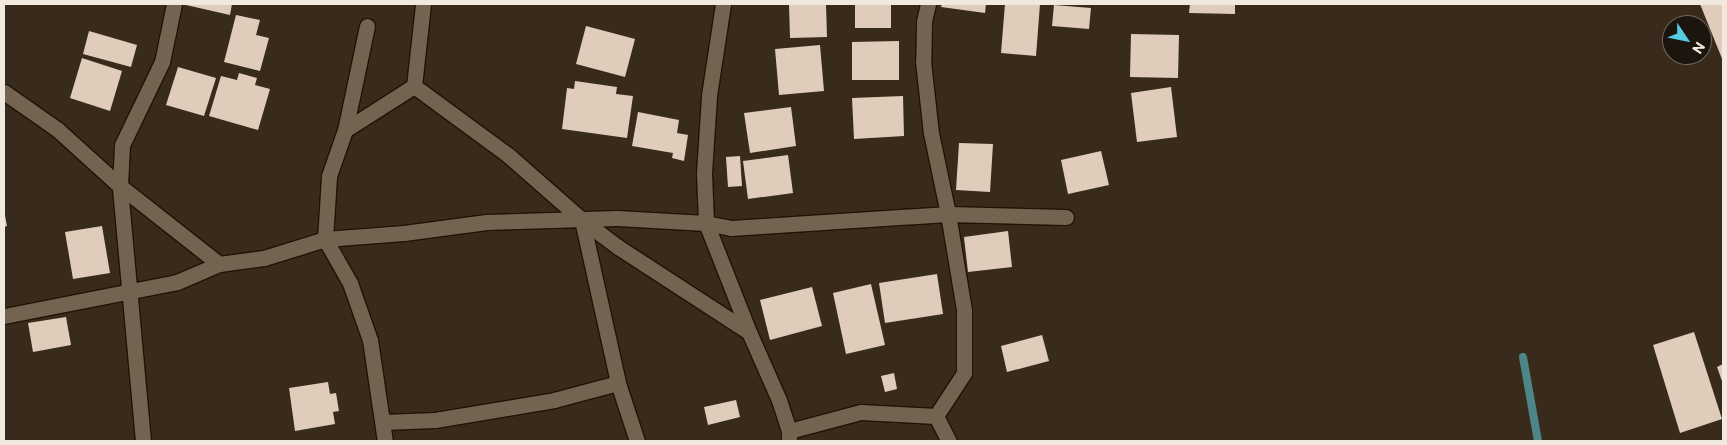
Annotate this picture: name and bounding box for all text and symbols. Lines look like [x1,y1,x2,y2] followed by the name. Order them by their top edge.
[1662,15,1712,65] north arrow
[1689,39,1709,57] text: N

